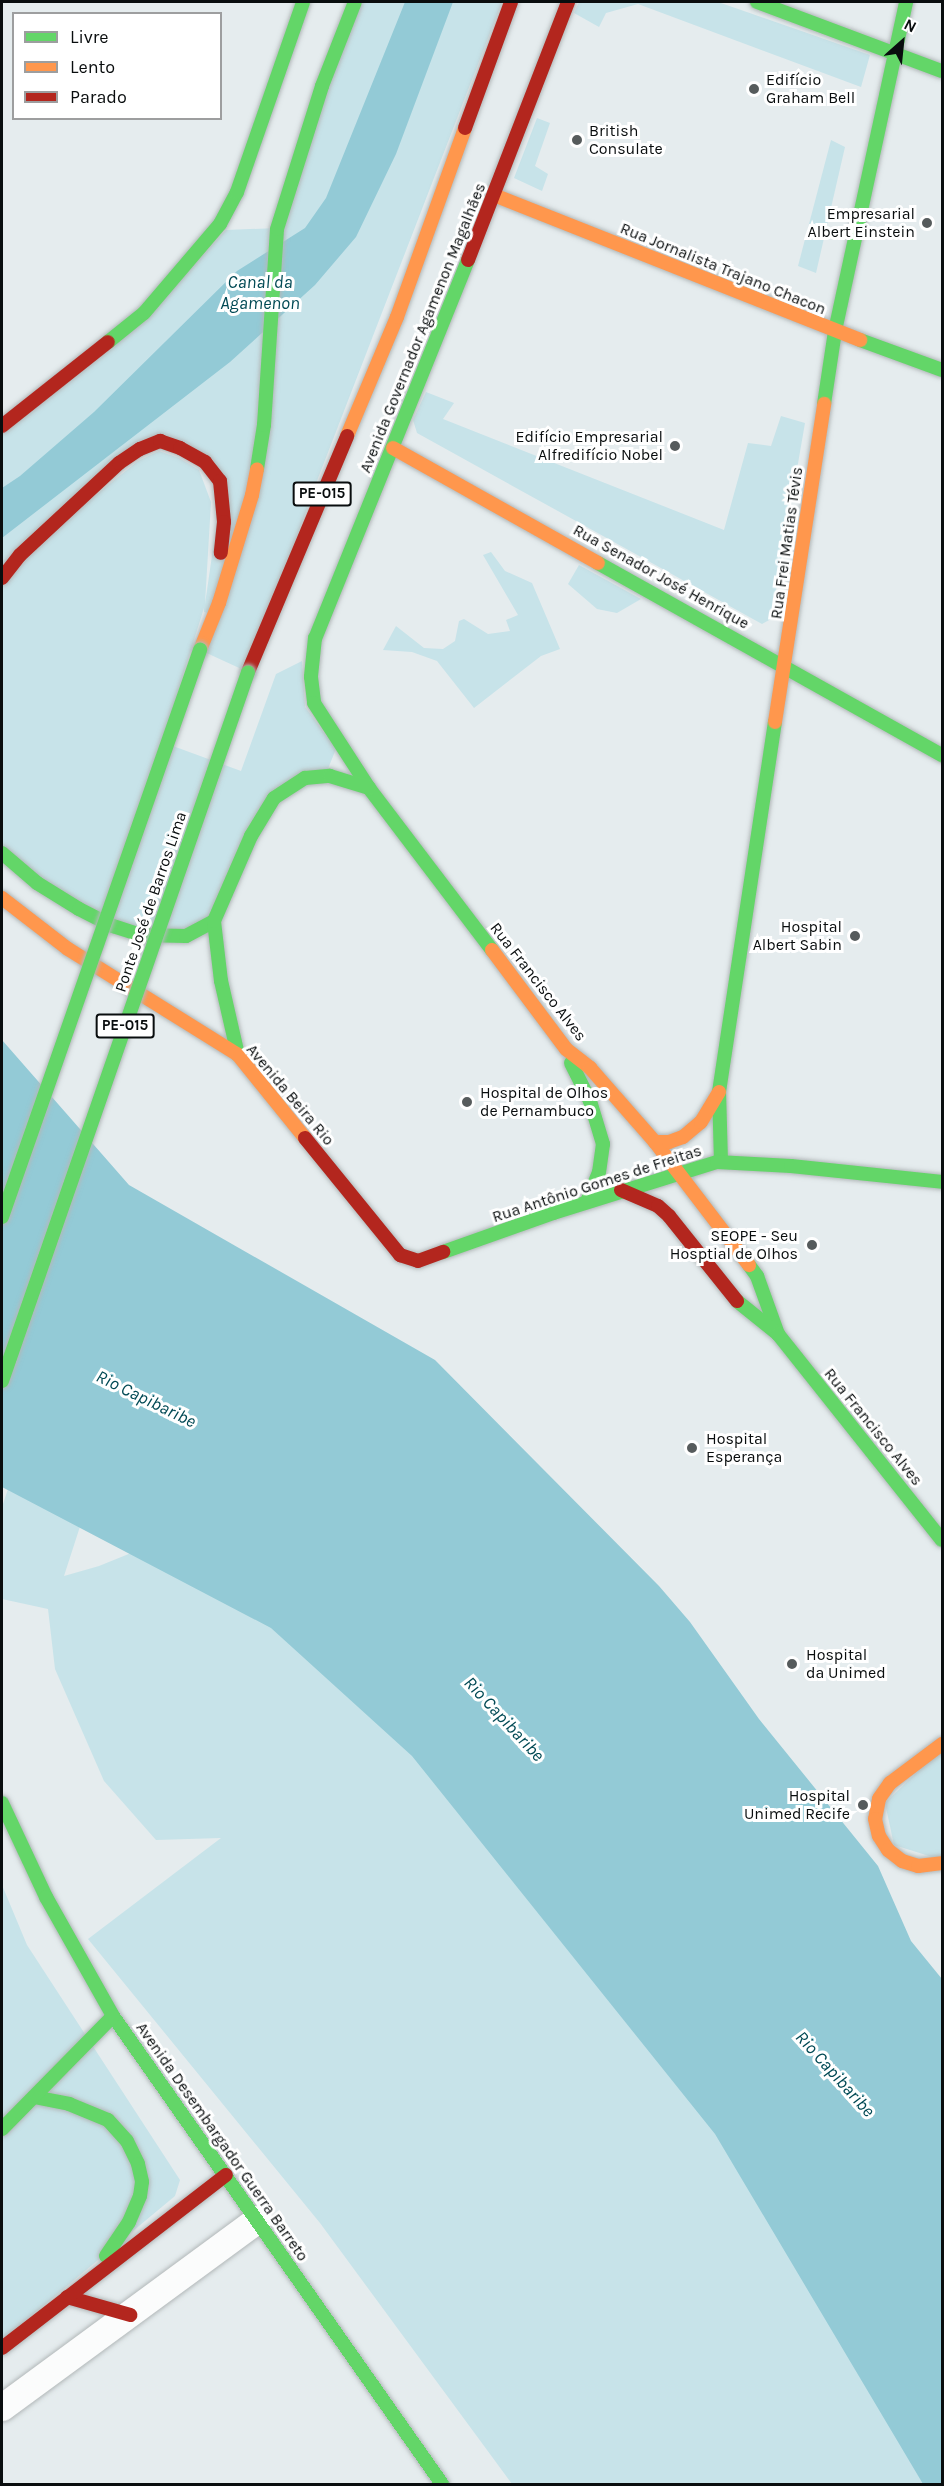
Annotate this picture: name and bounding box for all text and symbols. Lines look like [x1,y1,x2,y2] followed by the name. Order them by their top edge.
[12,12,222,120] legend
[872,12,932,72] north arrow
[901,14,920,37] text: N
[70,26,109,48] text: Livre
[70,56,115,78] text: Lento
[766,70,855,108] place label: Edifício Graham Bell
[747,82,761,96] marker: Edifício Graham Bell
[70,86,127,108] text: Parado
[589,121,663,159] place label: British Consulate
[570,133,584,147] marker: British Consulate
[356,180,490,476] street label: Avenida Governador Agamenon Magalhães
[808,204,915,242] place label: Empresarial Albert Einstein
[920,216,934,230] marker: Empresarial Albert Einstein
[617,219,829,319] street label: Rua Jornalista Trajano Chacon
[220,272,300,314] water label: Canal da Agamenon
[516,427,663,465] place label: Edifício Empresarial Alfredifício Nobel
[668,439,682,453] marker: Edifício Empresarial Alfredifício Nobel
[767,466,807,620] street label: Rua Frei Matias Tévis
[292,482,352,506] road number: PE-015
[570,521,752,633] street label: Rua Senador José Henrique
[111,809,191,995] street label: Ponte José de Barros Lima
[753,917,842,955] place label: Hospital Albert Sabin
[486,919,590,1045] street label: Rua Francisco Alves
[846,927,864,945] marker: Hospital Albert Sabin
[95,1014,155,1038] road number: PE-015
[242,1040,338,1150] street label: Avenida Beira Rio
[480,1083,608,1121] place label: Hospital de Olhos de Pernambuco
[458,1093,476,1111] marker: Hospital de Olhos de Pernambuco
[490,1141,704,1227] street label: Rua Antônio Gomes de Freitas
[670,1226,798,1264] place label: SEOPE - Seu Hosptial de Olhos
[803,1236,821,1254] marker: SEOPE - Seu Hosptial de Olhos
[820,1365,926,1489] street label: Rua Francisco Alves
[93,1366,199,1432] water label: Rio Capibaribe
[706,1429,782,1467] place label: Hospital Esperança
[683,1439,701,1457] marker: Hospital Esperança
[806,1645,886,1683] place label: Hospital da Unimed
[783,1655,801,1673] marker: Hospital da Unimed
[459,1672,549,1766] water label: Rio Capibaribe
[744,1786,850,1824] place label: Hospital Unimed Recife
[854,1796,872,1814] marker: Hospital Unimed Recife
[132,2019,312,2265] street label: Avenida Desembargador Guerra Barreto
[791,2027,879,2121] water label: Rio Capibaribe

